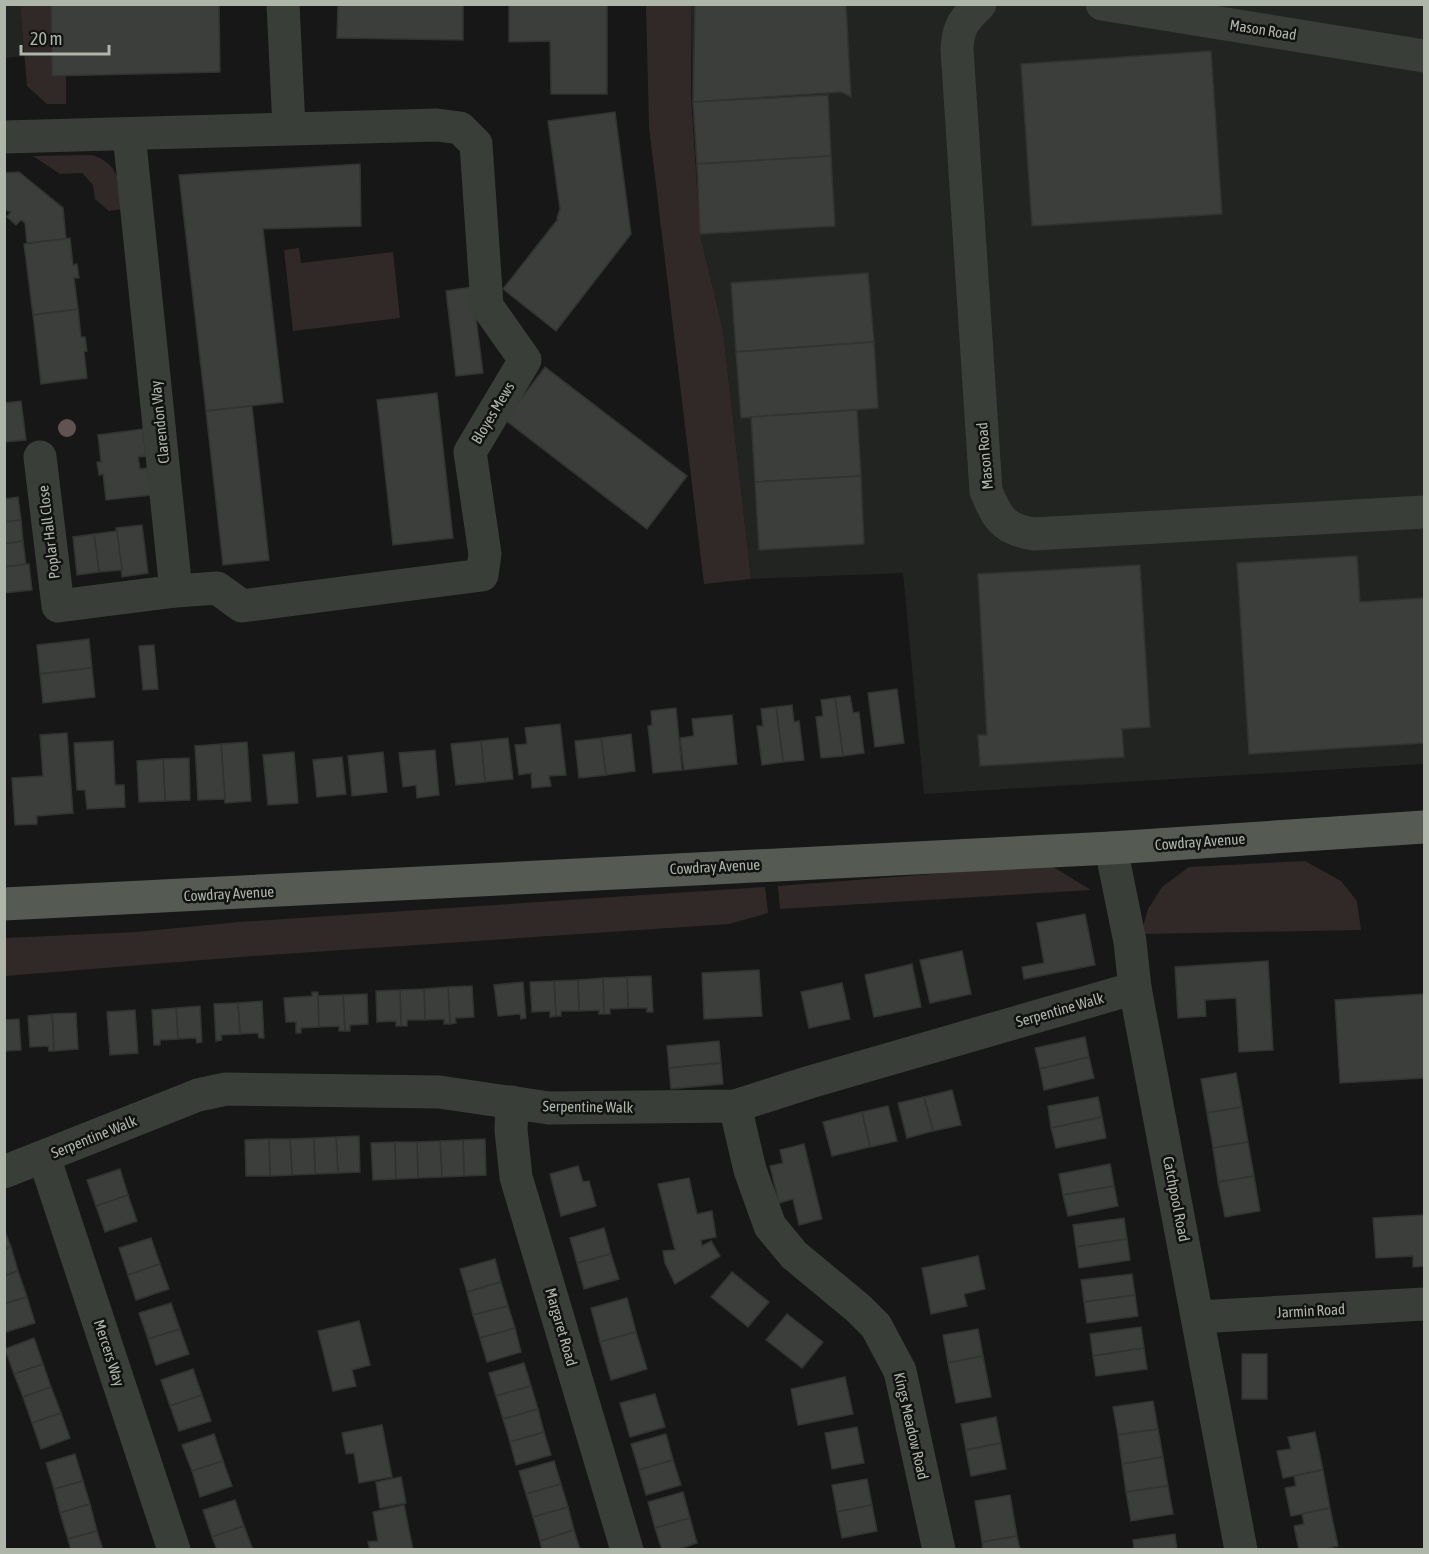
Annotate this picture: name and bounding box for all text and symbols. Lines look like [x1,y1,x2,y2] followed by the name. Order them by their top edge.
[1228,16,1298,43] street label: Mason Road
[21,18,110,56] scale bar
[30,28,62,49] text: 20 m
[468,379,518,447] street label: Bloyes Mews
[147,380,172,464] street label: Clarendon Way
[973,422,996,490] street label: Mason Road
[34,484,63,580] street label: Poplar Hall Close
[1154,830,1246,853] street label: Cowdray Avenue
[669,856,761,877] street label: Cowdray Avenue
[183,883,275,904] street label: Cowdray Avenue
[1014,989,1106,1030] street label: Serpentine Walk
[543,1097,634,1116] street label: Serpentine Walk
[49,1112,139,1161] street label: Serpentine Walk
[1160,1155,1193,1243] street label: Catchpool Road
[542,1286,581,1368] street label: Margaret Road
[1276,1300,1346,1321] street label: Jarmin Road
[91,1317,128,1388] street label: Mercers Way
[891,1371,932,1481] street label: Kings Meadow Road

